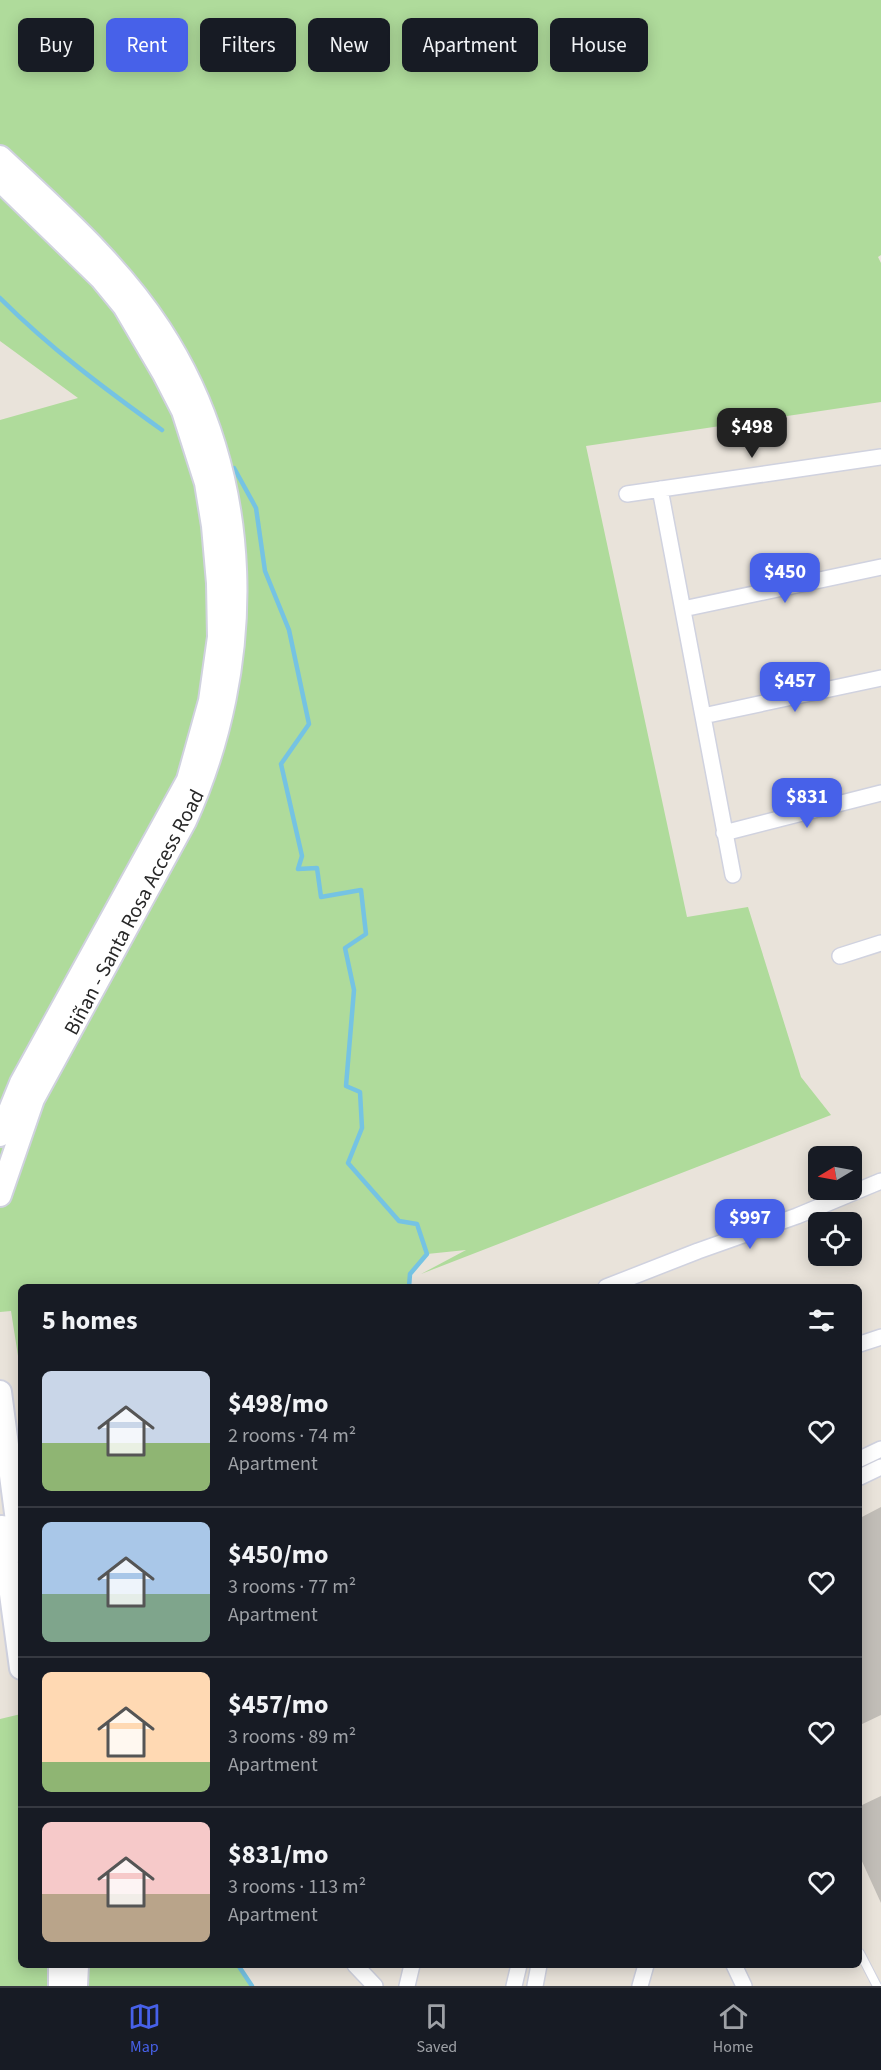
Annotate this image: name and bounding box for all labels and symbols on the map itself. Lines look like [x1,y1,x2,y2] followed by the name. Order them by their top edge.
[716,408,788,459] pin: $498
[749,553,821,604] pin: $450
[759,662,831,713] pin: $457
[771,778,843,829] pin: $831
[56,784,212,1040] street label: Biñan - Santa Rosa Access Road
[808,1146,862,1200] north arrow
[714,1199,786,1250] pin: $997

